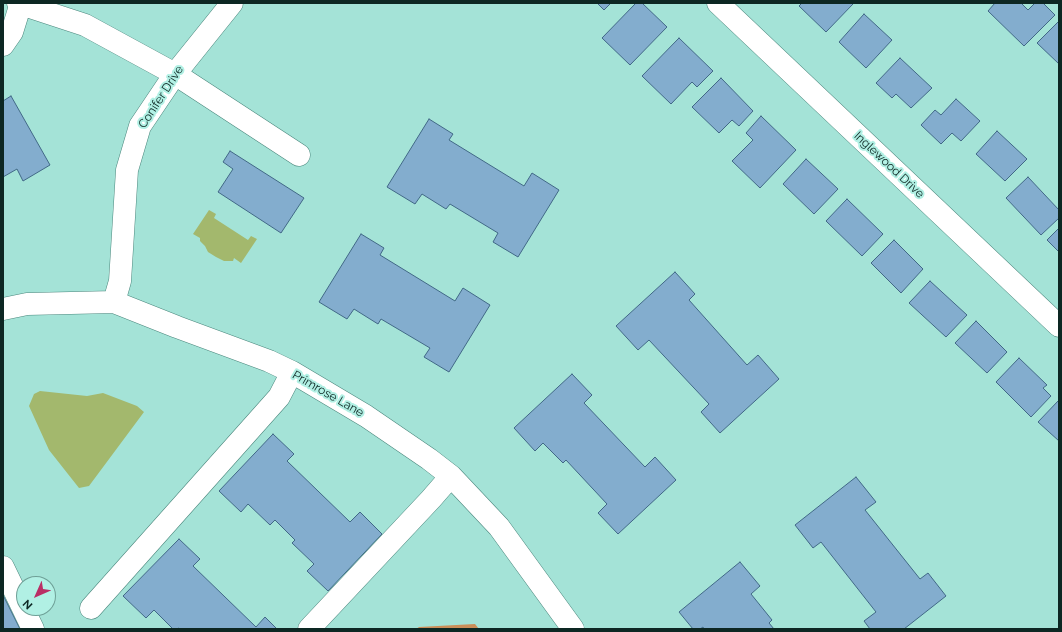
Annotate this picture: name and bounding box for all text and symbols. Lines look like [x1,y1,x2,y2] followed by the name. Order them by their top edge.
[135,63,187,131] street label: Conifer Drive
[851,129,927,201] street label: Inglewood Drive
[290,368,366,420] street label: Primrose Lane
[16,576,56,616] north arrow
[20,597,35,612] text: N

